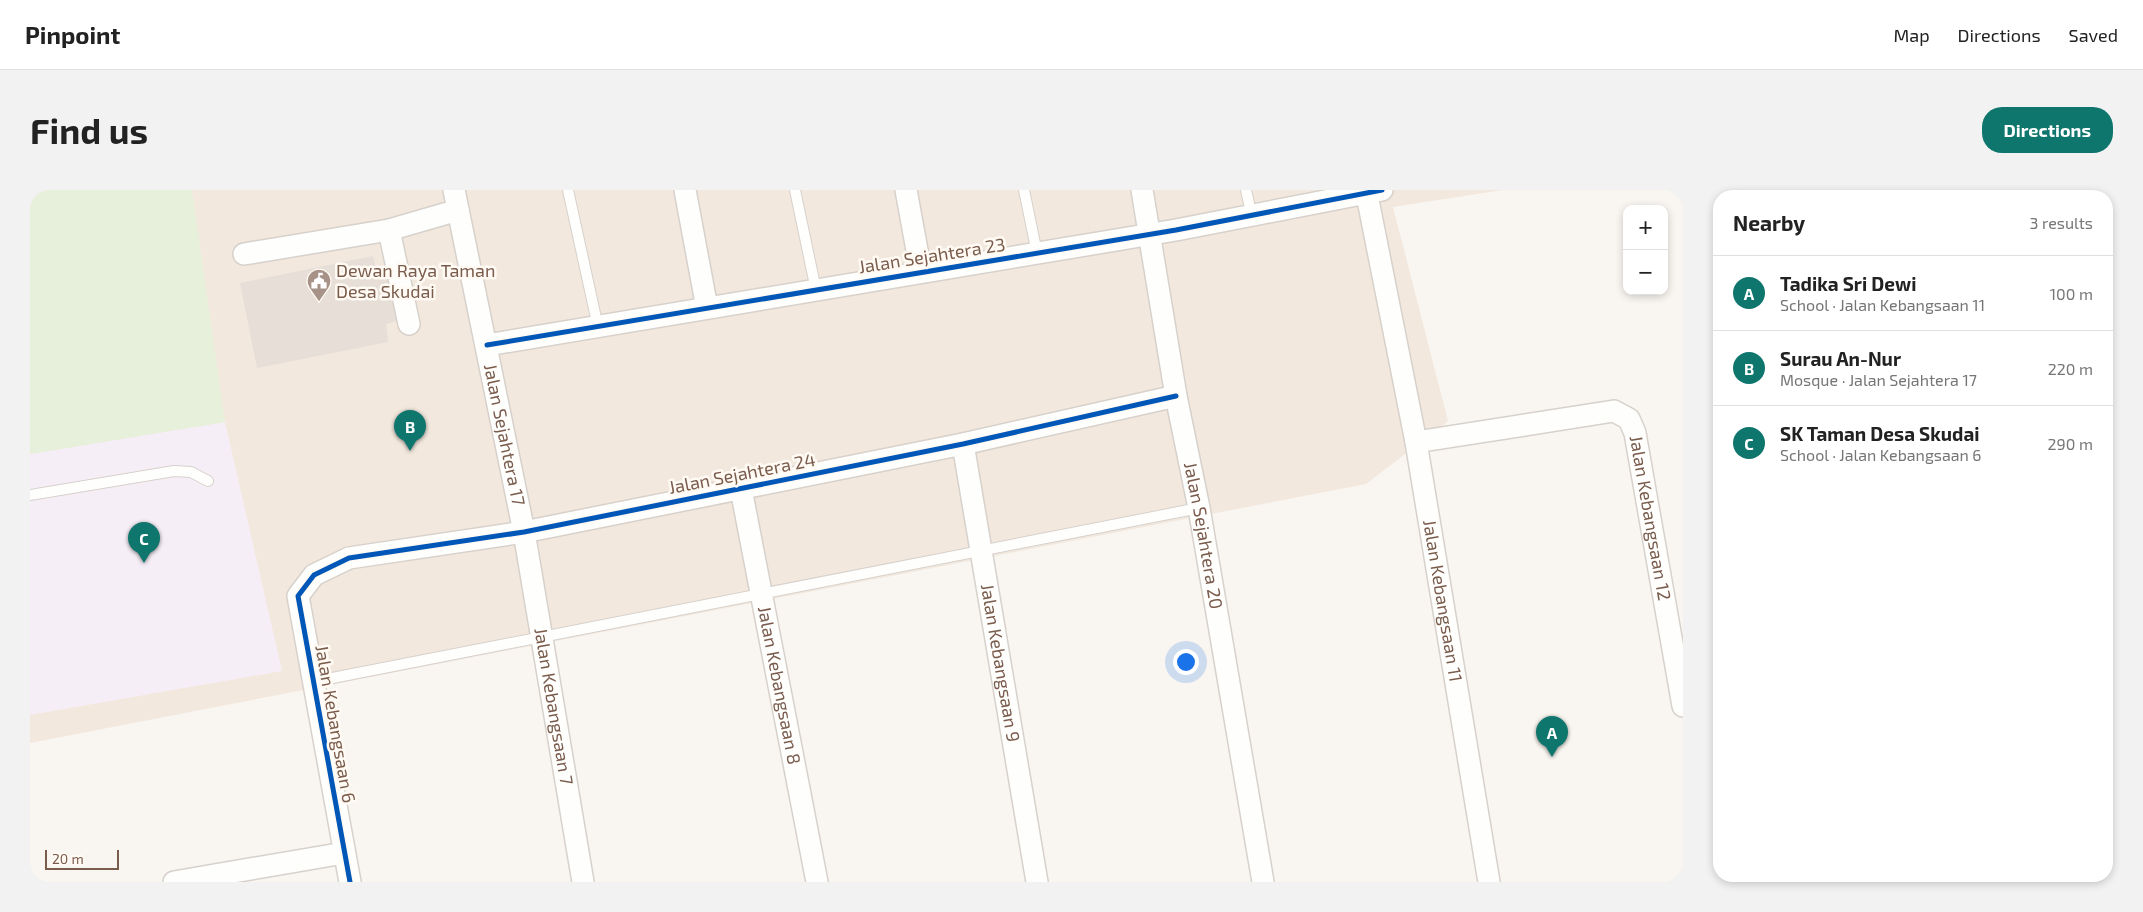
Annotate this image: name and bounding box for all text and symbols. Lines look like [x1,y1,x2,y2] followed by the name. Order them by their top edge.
[25,20,120,49] text: Pinpoint
[1893,24,1930,46] text: Map
[1958,24,2041,46] text: Directions
[2069,24,2118,46] text: Saved
[1982,107,2113,153] button: Directions
[30,109,148,151] text: Find us
[1623,205,1668,295] map controls
[1623,205,1668,250] button: +
[1733,210,1805,235] text: Nearby
[2030,213,2093,232] text: 3 results
[857,233,1007,277] street label: Jalan Sejahtera 23
[1623,250,1668,295] button: −
[336,259,495,302] place label: Dewan Raya Taman Desa Skudai
[306,268,332,302] public building icon: Dewan Raya Taman Desa Skudai
[1780,272,1916,295] text: Tadika Sri Dewi
[1744,284,1754,303] text: A
[2050,284,2093,303] text: 100 m
[1780,295,1985,314] text: School · Jalan Kebangsaan 11
[1780,347,1901,370] text: Surau An-Nur
[1744,359,1754,378] text: B
[2048,359,2093,378] text: 220 m
[480,362,530,508] street label: Jalan Sejahtera 17
[1780,370,1977,389] text: Mosque · Jalan Sejahtera 17
[394,410,426,451] pin: B
[1780,422,1980,445] text: SK Taman Desa Skudai
[1626,434,1676,602] street label: Jalan Kebangsaan 12
[1744,434,1754,453] text: C
[2048,434,2093,453] text: 290 m
[1780,445,1982,464] text: School · Jalan Kebangsaan 6
[667,448,817,498] street label: Jalan Sejahtera 24
[1180,460,1228,611] street label: Jalan Sejahtera 20
[1419,518,1468,684] street label: Jalan Kebangsaan 11
[128,522,160,563] pin: C
[977,582,1025,744] street label: Jalan Kebangsaan 9
[754,604,806,766] street label: Jalan Kebangsaan 8
[530,626,578,787] street label: Jalan Kebangsaan 7
[311,643,361,805] street label: Jalan Kebangsaan 6
[1173,649,1199,675] your location
[1536,716,1568,757] pin: A
[45,847,119,870] scale bar
[52,850,84,867] text: 20 m

